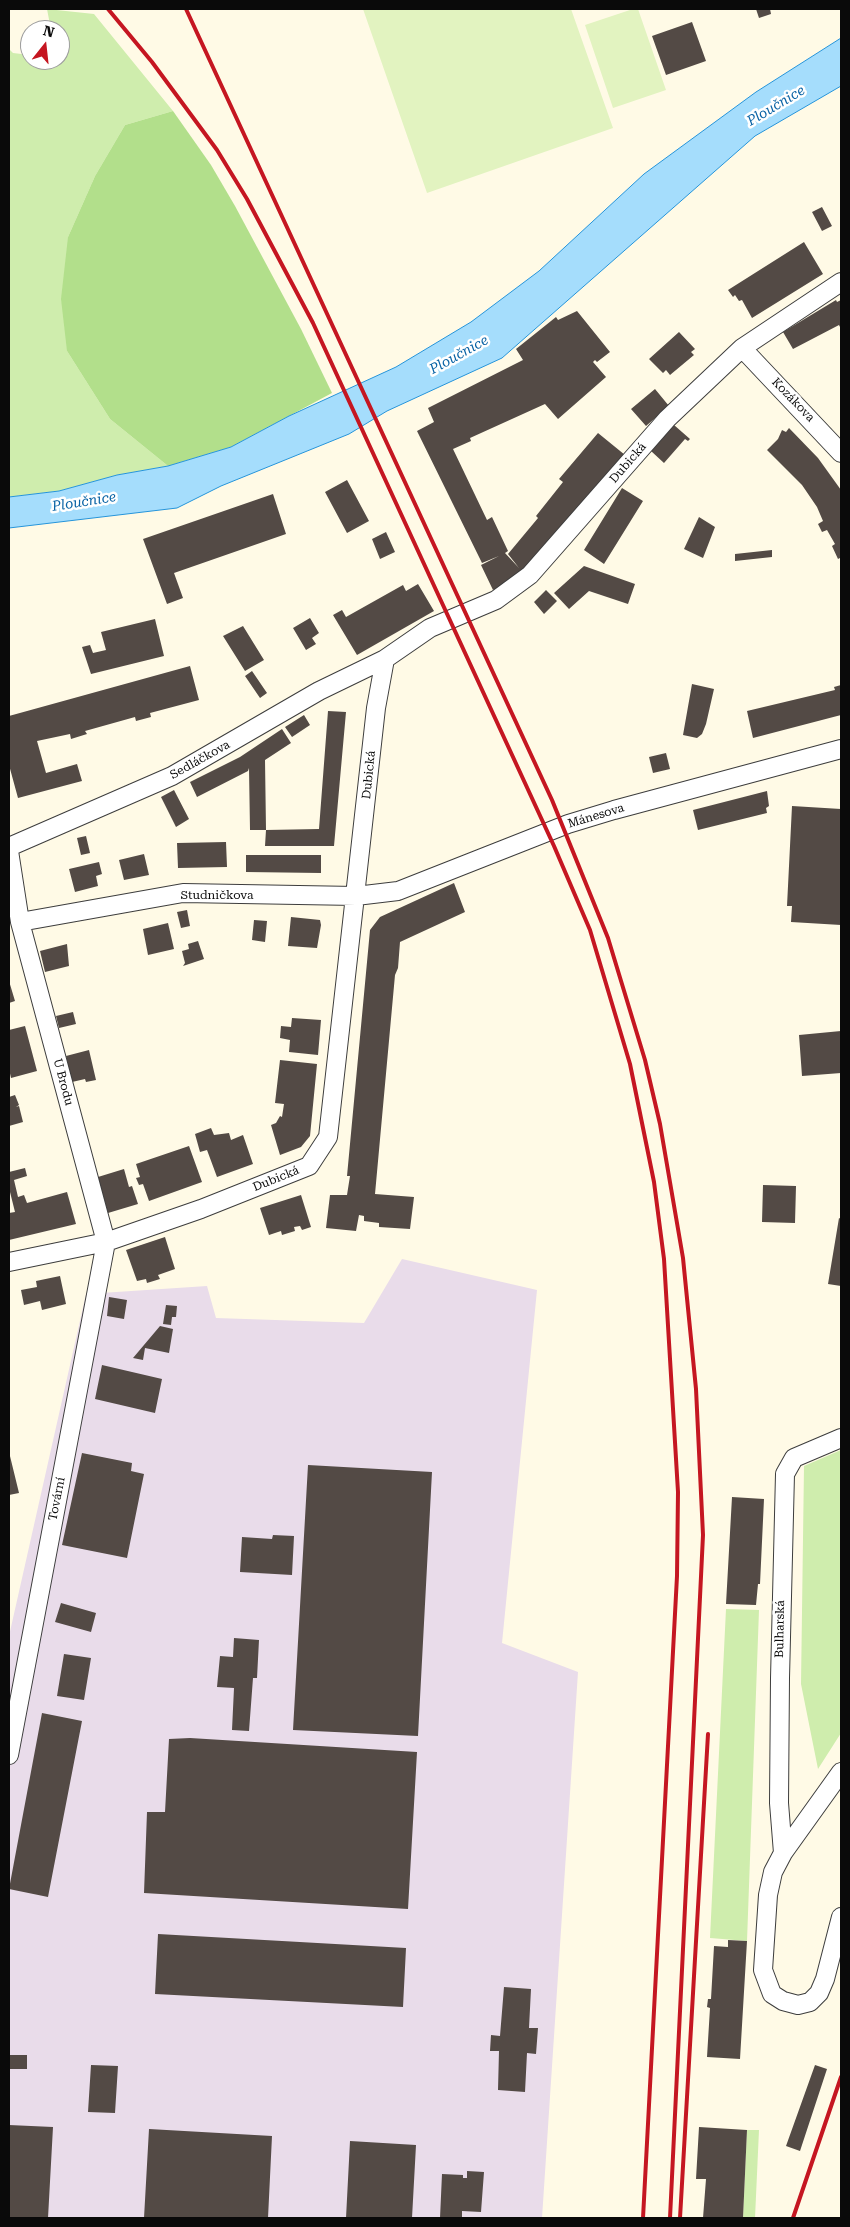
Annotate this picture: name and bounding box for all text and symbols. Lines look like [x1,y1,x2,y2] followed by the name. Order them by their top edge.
[20,20,70,70] north arrow
[41,22,56,41] text: N
[744,82,808,130] water label: Ploučnice
[427,332,491,378] water label: Ploučnice
[769,375,817,425] street label: Kozákova
[607,440,649,486] street label: Dubická
[51,489,117,515] water label: Ploučnice
[167,738,233,782] street label: Sedláčkova
[359,750,379,800] street label: Dubická
[566,801,626,831] street label: Mánesova
[181,888,253,902] street label: Studničkova
[50,1057,76,1107] street label: U Brodu
[251,1163,301,1195] street label: Dubická
[46,1476,68,1522] street label: Tovární
[772,1600,788,1658] street label: Bulharská

